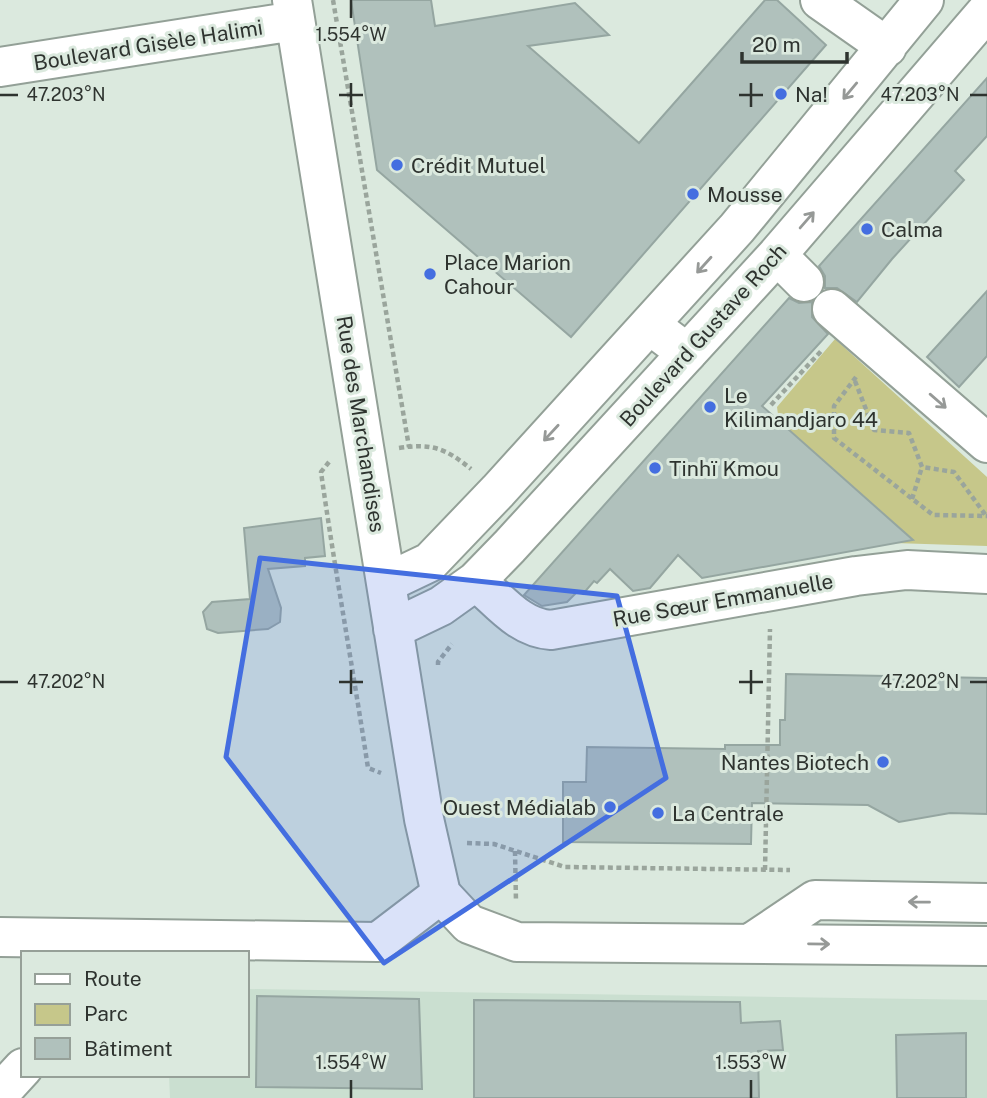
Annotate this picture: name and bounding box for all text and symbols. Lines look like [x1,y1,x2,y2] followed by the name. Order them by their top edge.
[32,15,264,75] street label: Boulevard Gisèle Halimi
[742,21,847,65] scale bar
[315,24,387,45] text: 1.554°W
[752,32,801,57] text: 20 m
[843,81,858,99] one-way arrow
[795,82,828,107] place label: Na!
[26,84,106,105] text: 47.203°N
[880,84,960,105] text: 47.203°N
[773,86,789,102] marker: Na!
[411,153,546,178] place label: Crédit Mutuel
[389,157,405,173] marker: Crédit Mutuel
[707,182,783,207] place label: Mousse
[685,186,701,202] marker: Mousse
[799,211,815,229] one-way arrow
[881,217,943,242] place label: Calma
[859,221,875,237] marker: Calma
[614,239,792,431] street label: Boulevard Gustave Roch
[444,250,571,299] place label: Place Marion Cahour
[696,256,712,274] one-way arrow
[422,266,438,282] marker: Place Marion Cahour
[332,314,390,534] street label: Rue des Marchandises
[724,383,878,432] place label: Le Kilimandjaro 44
[929,393,947,409] one-way arrow
[702,399,718,415] marker: Le Kilimandjaro 44
[542,424,559,441] one-way arrow
[669,456,779,481] place label: Tinhï Kmou
[647,460,663,476] marker: Tinhï Kmou
[611,568,835,632] street label: Rue Sœur Emmanuelle
[27,671,105,692] text: 47.202°N
[881,671,959,692] text: 47.202°N
[721,750,869,775] place label: Nantes Biotech
[875,754,891,770] marker: Nantes Biotech
[443,795,596,820] place label: Ouest Médialab
[602,799,618,815] marker: Ouest Médialab
[672,801,784,826] place label: La Centrale
[650,805,666,821] marker: La Centrale
[908,895,931,908] one-way arrow
[807,937,830,951] one-way arrow
[21,951,248,1077] legend
[84,966,142,991] text: Route
[84,1001,128,1026] text: Parc
[84,1036,173,1061] text: Bâtiment
[315,1052,387,1073] text: 1.554°W
[715,1052,787,1073] text: 1.553°W

